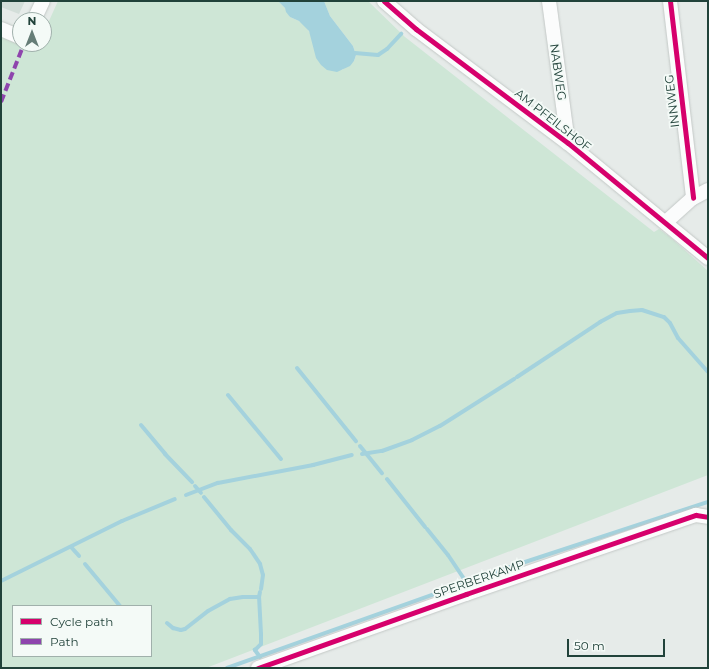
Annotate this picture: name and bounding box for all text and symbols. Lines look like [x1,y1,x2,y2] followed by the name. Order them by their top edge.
[12,12,52,52] north arrow
[28,14,36,28] text: N
[547,43,569,101] street label: NABWEG
[662,74,682,128] street label: INNWEG
[512,86,594,154] street label: AM PFEILSHOF
[432,557,526,601] street label: SPERBERKAMP
[12,605,152,657] legend
[50,614,113,629] text: Cycle path
[569,631,667,657] scale bar
[50,634,79,649] text: Path
[574,638,605,653] text: 50 m

